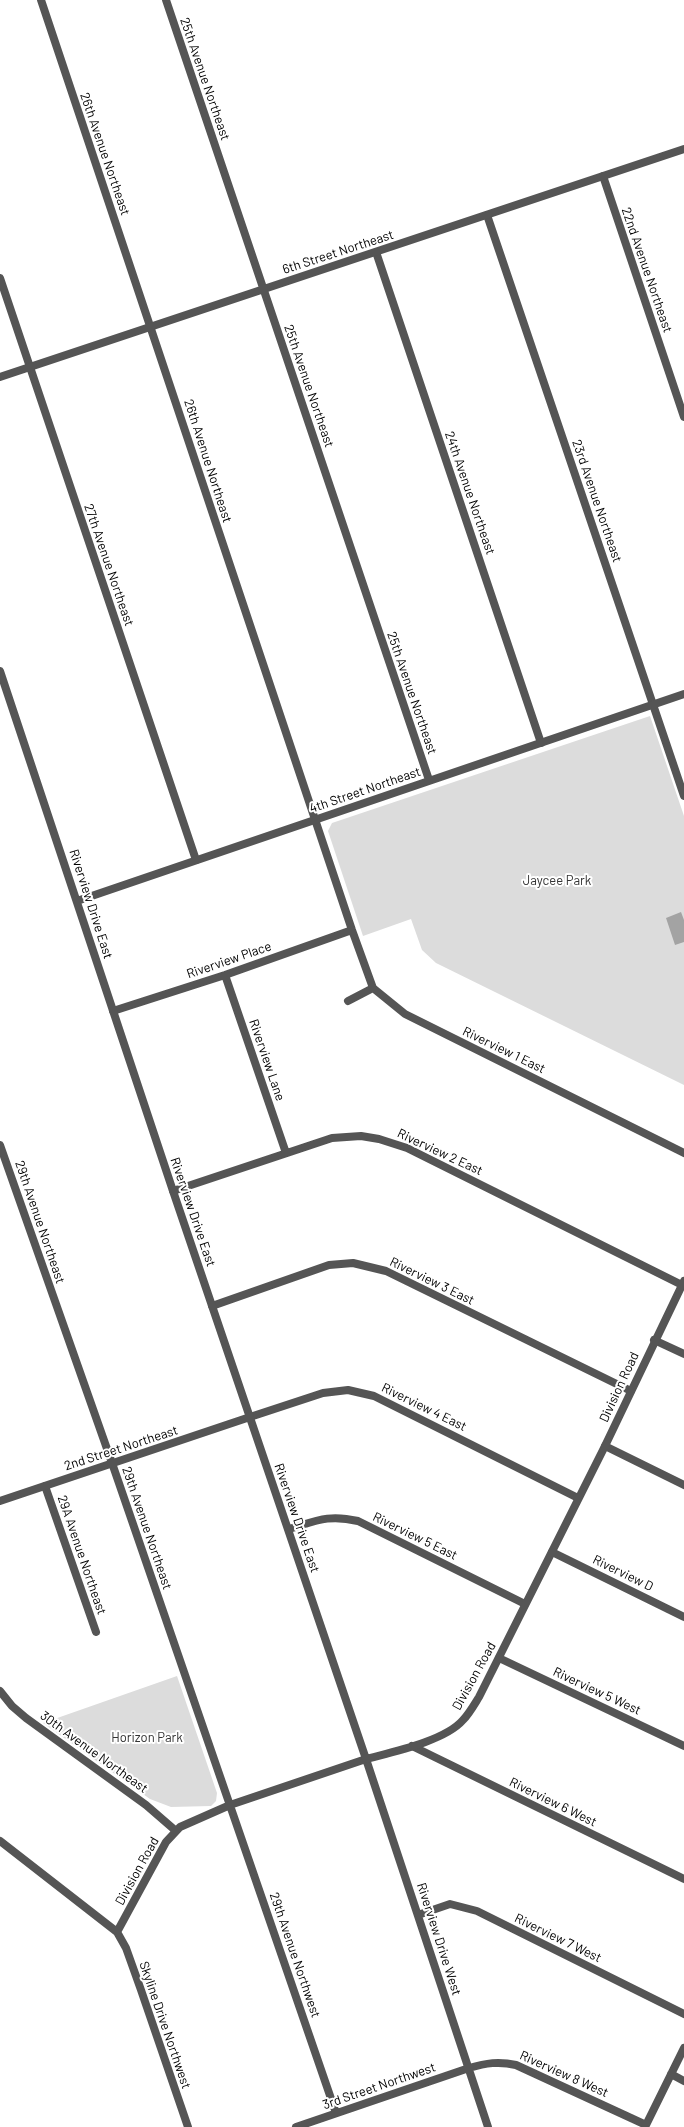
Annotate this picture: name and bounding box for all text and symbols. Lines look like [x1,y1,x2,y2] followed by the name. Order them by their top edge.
[177,16,233,142] street label: 25th Avenue Northeast
[77,91,133,217] street label: 26th Avenue Northeast
[618,205,676,335] street label: 22nd Avenue Northeast
[280,227,396,277] street label: 6th Street Northeast
[281,323,337,449] street label: 25th Avenue Northeast
[181,397,235,525] street label: 26th Avenue Northeast
[442,429,498,557] street label: 24th Avenue Northeast
[569,438,625,564] street label: 23rd Avenue Northeast
[81,502,137,628] street label: 27th Avenue Northeast
[384,630,440,756] street label: 25th Avenue Northeast
[307,764,423,816] street label: 4th Street Northeast
[66,847,116,961] street label: Riverview Drive East
[523,873,591,889] park label: Jaycee Park
[185,938,273,982] street label: Riverview Place
[246,1017,288,1103] street label: Riverview Lane
[460,1023,548,1077] street label: Riverview 1 East
[395,1125,485,1179] street label: Riverview 2 East
[167,1155,219,1269] street label: Riverview Drive East
[12,1159,68,1285] street label: 29th Avenue Northeast
[387,1254,477,1308] street label: Riverview 3 East
[596,1349,642,1425] street label: Division Road
[379,1380,469,1434] street label: Riverview 4 East
[62,1422,180,1474] street label: 2nd Street Northeast
[271,1461,323,1575] street label: Riverview Drive East
[119,1465,175,1591] street label: 29th Avenue Northeast
[54,1493,110,1617] street label: 29A Avenue Northeast
[370,1509,460,1563] street label: Riverview 5 East
[590,1552,656,1594] street label: Riverview D
[449,1639,499,1713] street label: Division Road
[551,1664,643,1718] street label: Riverview 5 West
[37,1708,151,1796] street label: 30th Avenue Northeast
[111,1730,183,1746] park label: Horizon Park
[507,1774,599,1830] street label: Riverview 6 West
[112,1834,162,1908] street label: Division Road
[413,1881,465,1997] street label: Riverview Drive West
[266,1890,324,2020] street label: 29th Avenue Northwest
[512,1910,604,1966] street label: Riverview 7 West
[136,1959,194,2091] street label: Skyline Drive Northwest
[517,2047,611,2101] street label: Riverview 8 West
[320,2059,438,2113] street label: 3rd Street Northwest

